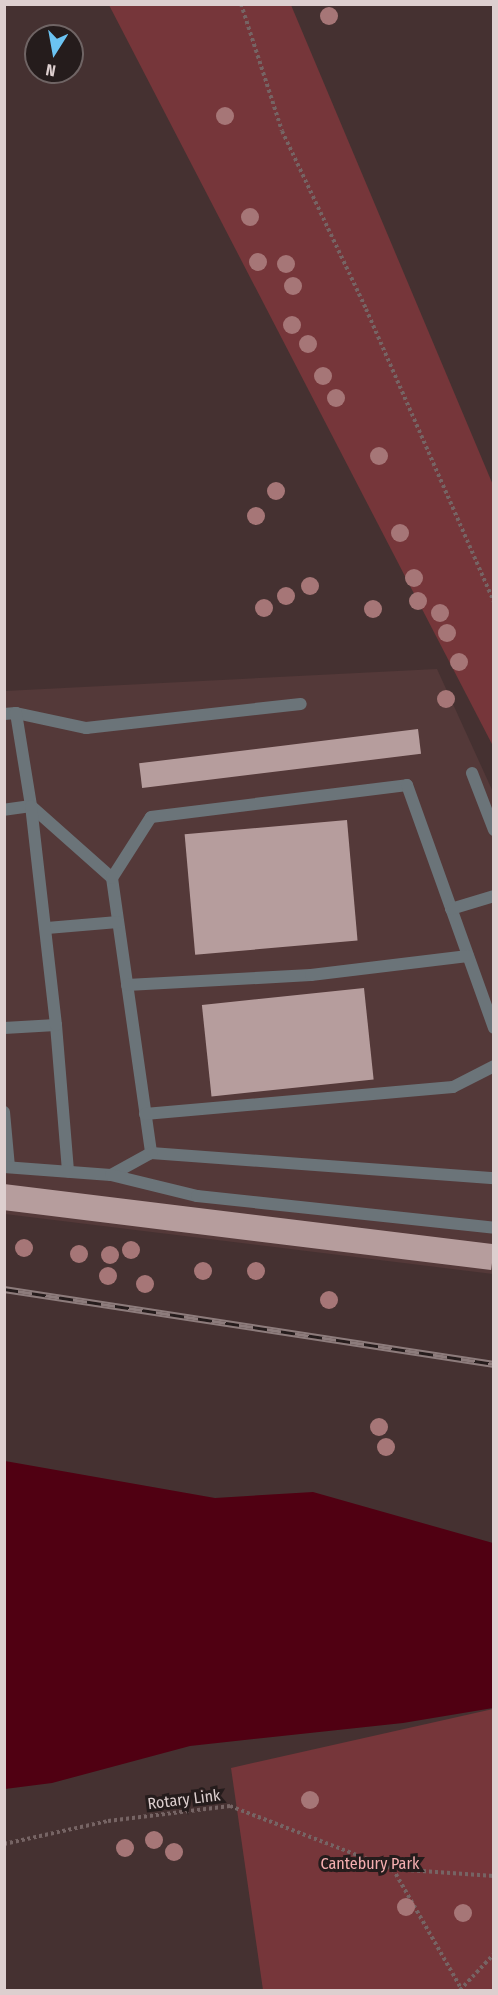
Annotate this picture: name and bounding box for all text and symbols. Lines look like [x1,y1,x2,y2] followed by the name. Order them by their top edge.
[24,24,84,84] north arrow
[44,60,57,80] text: N
[146,1786,222,1814] street label: Rotary Link
[321,1854,419,1874] park label: Cantebury Park

